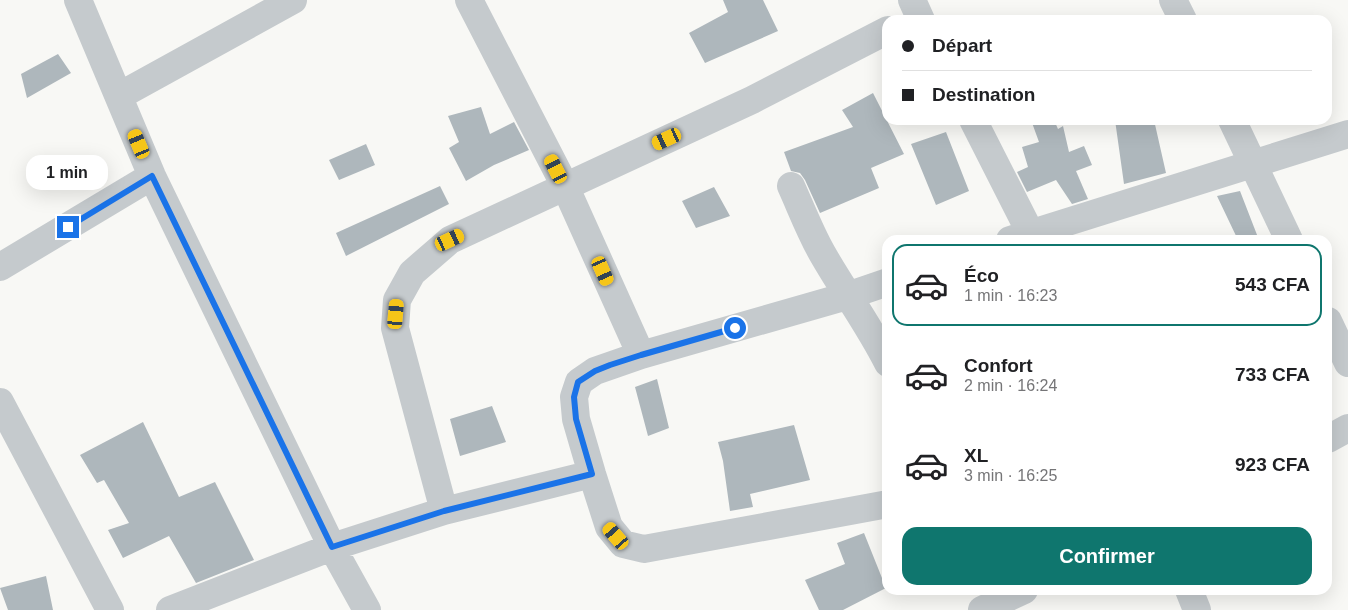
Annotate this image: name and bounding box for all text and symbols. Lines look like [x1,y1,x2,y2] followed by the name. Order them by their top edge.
[932,35,992,56] text: Départ
[932,84,1035,105] text: Destination
[650,126,683,152] car
[126,127,151,161] car
[542,152,569,186] car
[27,154,109,190] callout: 1 min
[46,164,88,181] text: 1 min
[57,216,79,238] route end
[433,227,466,253] car
[590,254,615,288] car
[904,263,949,308] icon: car
[964,265,999,286] text: Éco
[1235,274,1310,295] text: 543 CFA
[964,287,1057,304] text: 1 min · 16:23
[387,298,404,330] car
[724,317,746,339] route start
[904,353,949,398] icon: car
[964,355,1033,376] text: Confort
[1235,364,1310,385] text: 733 CFA
[964,377,1057,394] text: 2 min · 16:24
[904,443,949,488] icon: car
[964,445,988,466] text: XL
[1235,454,1310,475] text: 923 CFA
[964,467,1057,484] text: 3 min · 16:25
[600,520,631,552] car
[902,527,1312,585] button: Confirmer

